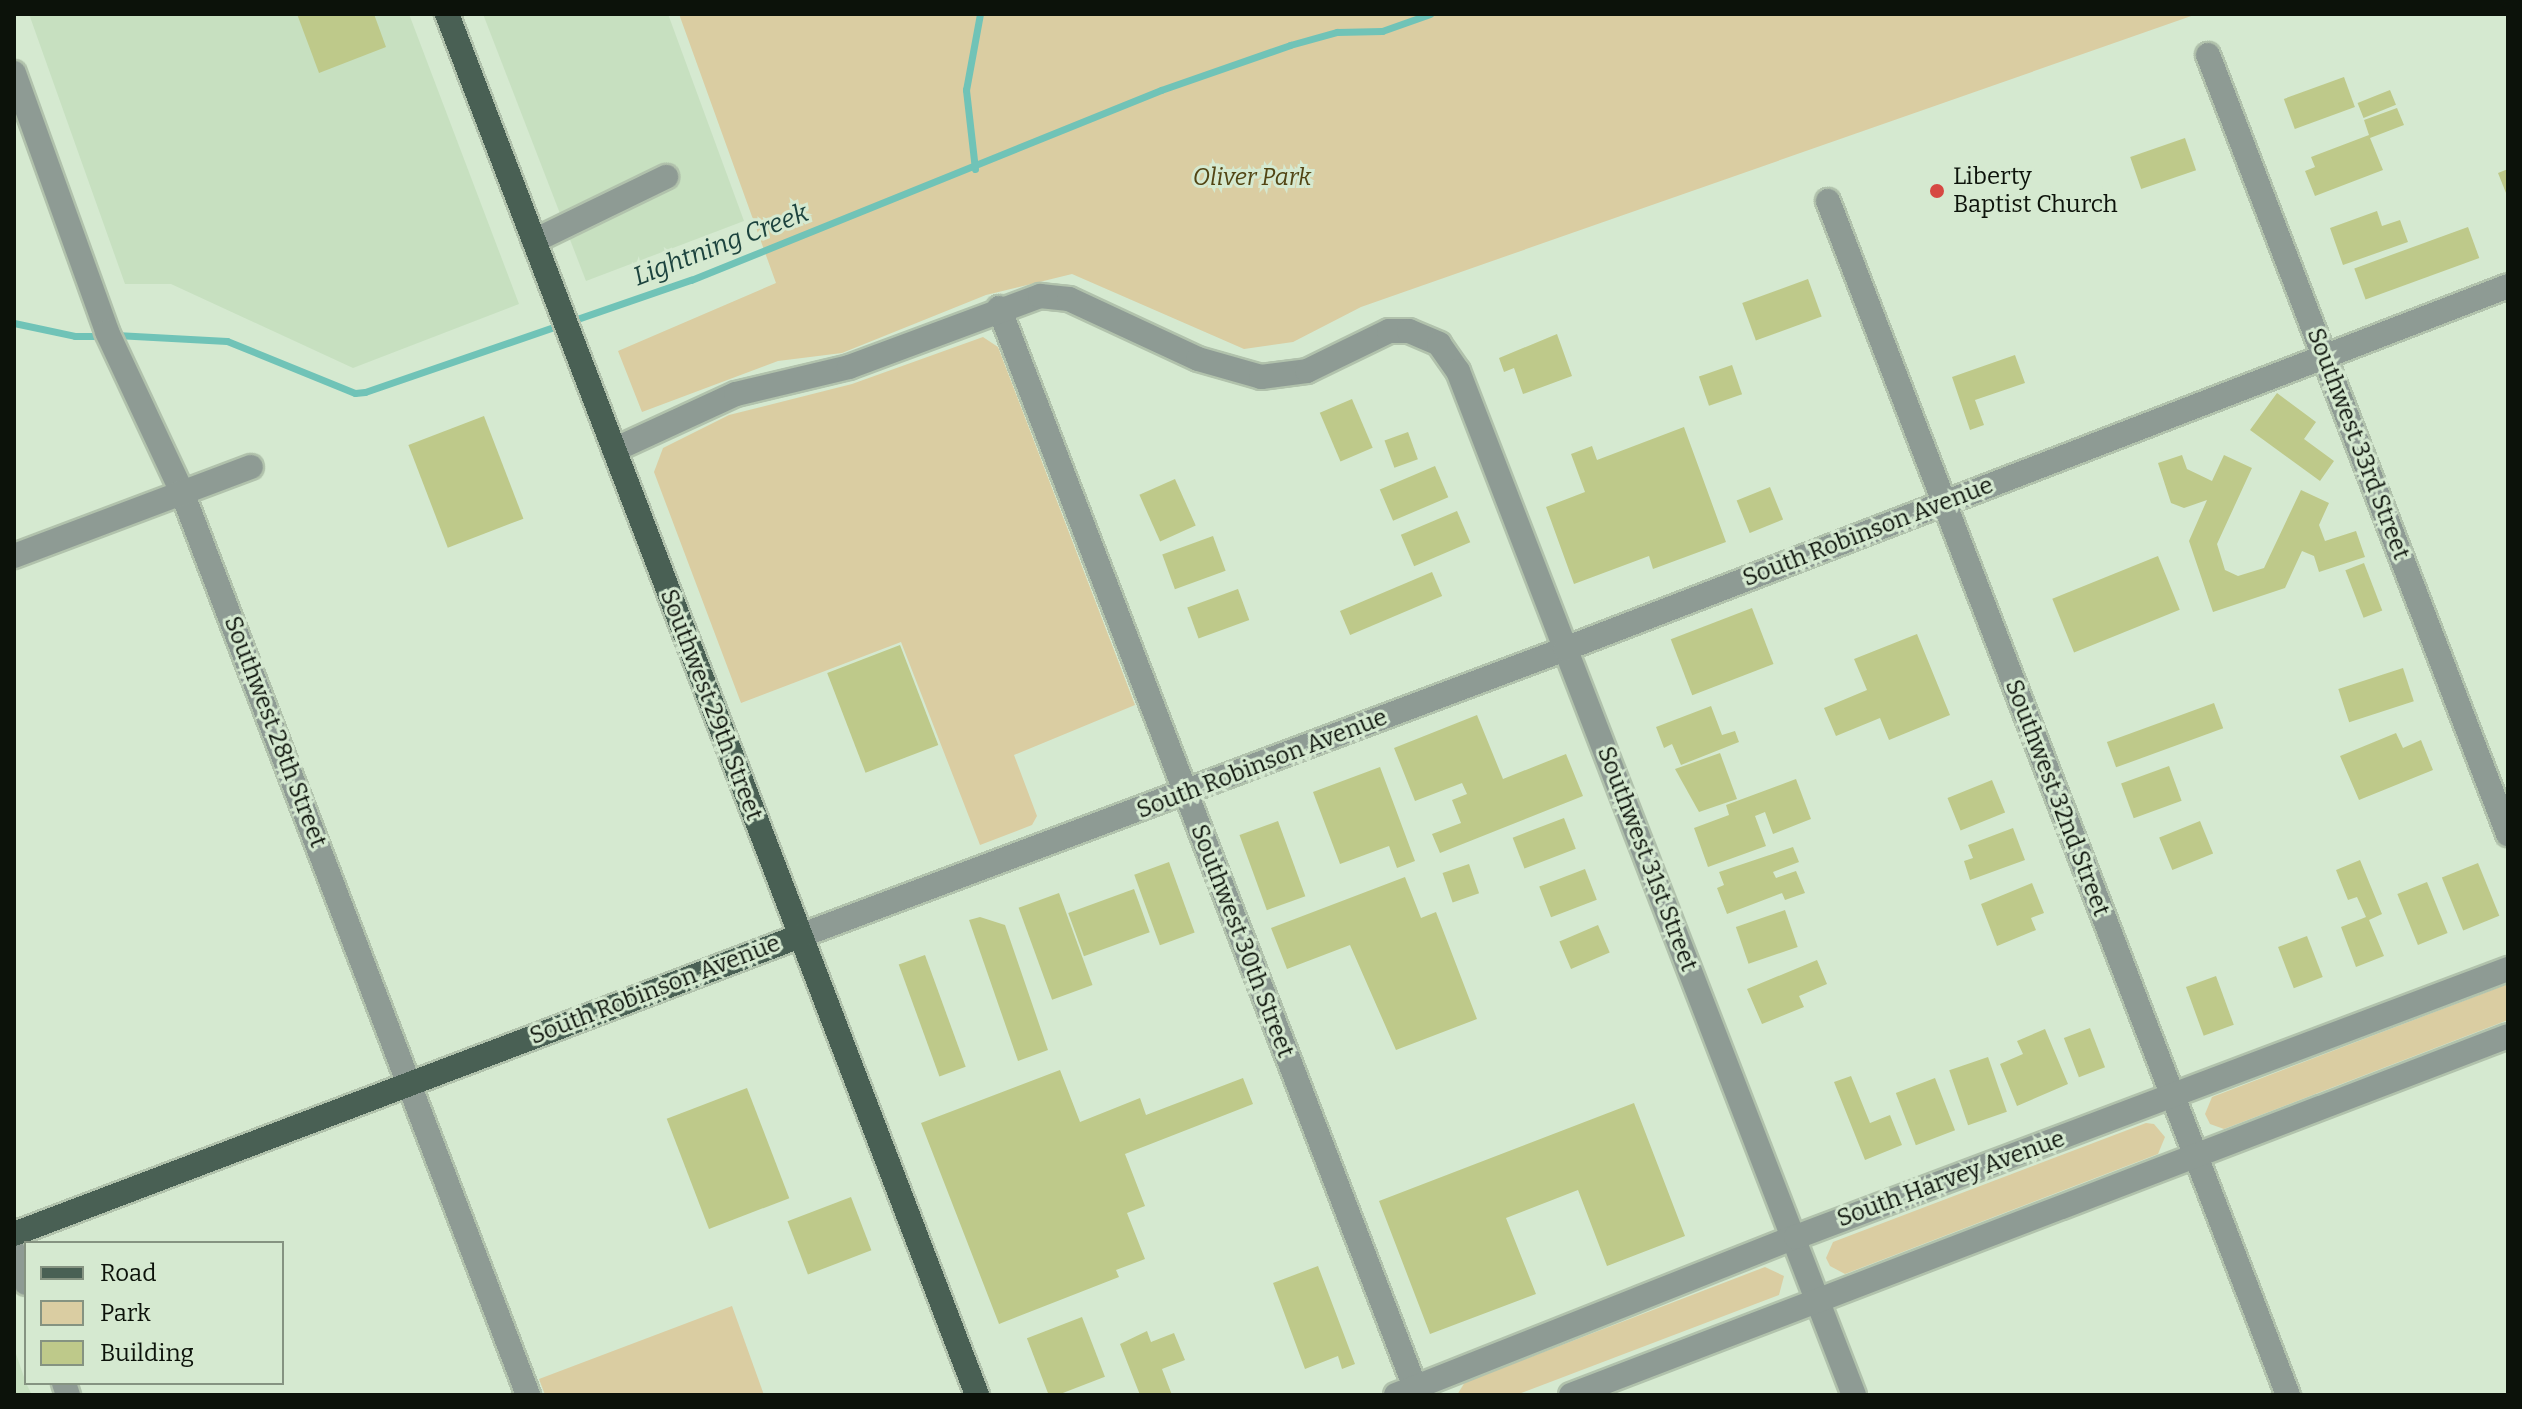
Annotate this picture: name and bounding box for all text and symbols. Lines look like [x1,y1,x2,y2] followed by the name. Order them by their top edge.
[1953,163,2118,219] place label: Liberty Baptist Church
[1193,164,1311,192] park label: Oliver Park
[1928,182,1946,200] marker: Liberty Baptist Church
[629,197,813,293] water label: Lightning Creek
[2301,324,2415,564] street label: Southwest 33rd Street
[1739,471,1997,593] street label: South Robinson Avenue
[654,585,768,825] street label: Southwest 29th Street
[218,612,332,852] street label: Southwest 28th Street
[1999,676,2115,920] street label: Southwest 32nd Street
[1133,703,1391,825] street label: South Robinson Avenue
[1591,743,1703,975] street label: Southwest 31st Street
[1184,820,1300,1062] street label: Southwest 30th Street
[526,929,784,1051] street label: South Robinson Avenue
[1833,1124,2069,1234] street label: South Harvey Avenue
[24,1241,284,1385] legend
[100,1259,156,1287] text: Road
[100,1299,151,1327] text: Park
[100,1339,194,1367] text: Building

